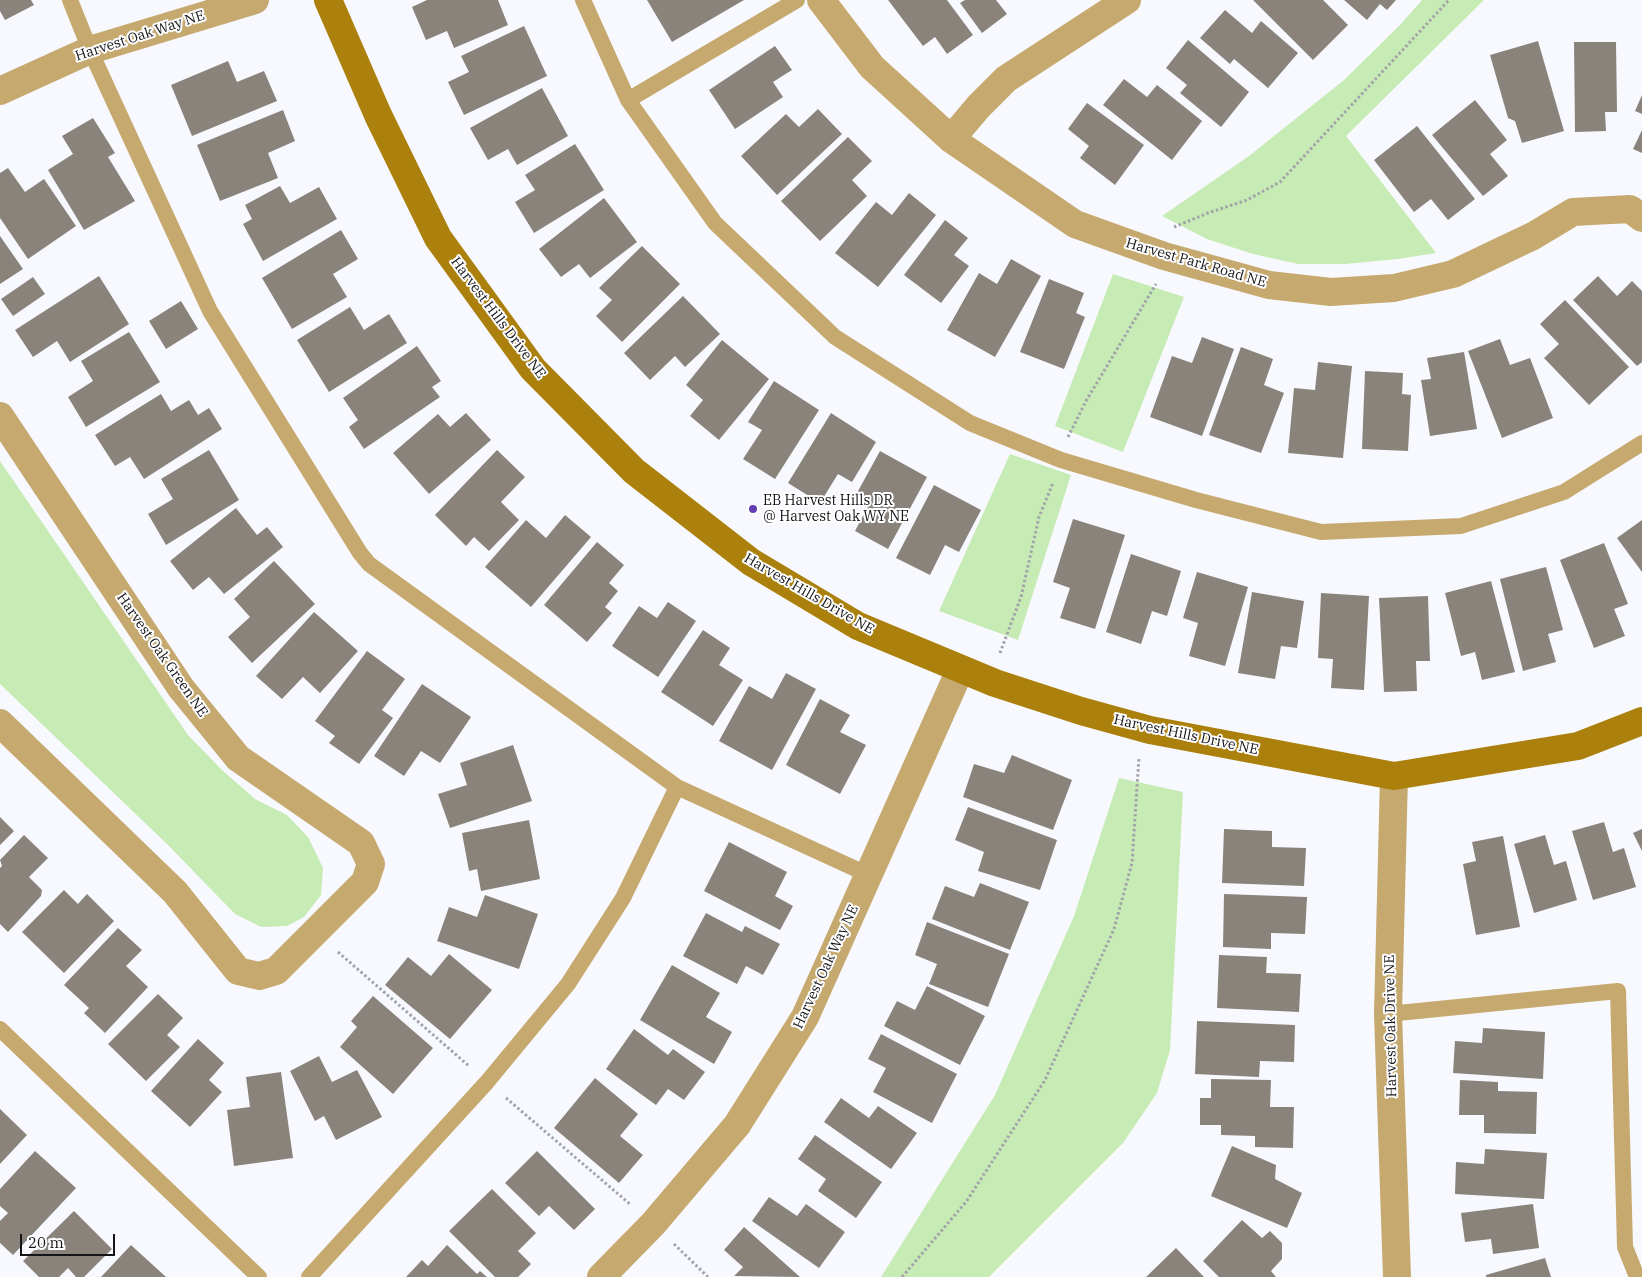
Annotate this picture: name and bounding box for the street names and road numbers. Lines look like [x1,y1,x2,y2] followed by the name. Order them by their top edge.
[73,7,207,65] street label: Harvest Oak Way NE
[1124,235,1268,291] street label: Harvest Park Road NE
[447,254,549,382] street label: Harvest Hills Drive NE
[741,550,877,638] street label: Harvest Hills Drive NE
[113,590,211,720] street label: Harvest Oak Green NE
[1112,711,1260,759] street label: Harvest Hills Drive NE
[790,902,862,1032] street label: Harvest Oak Way NE
[1381,955,1401,1097] street label: Harvest Oak Drive NE

